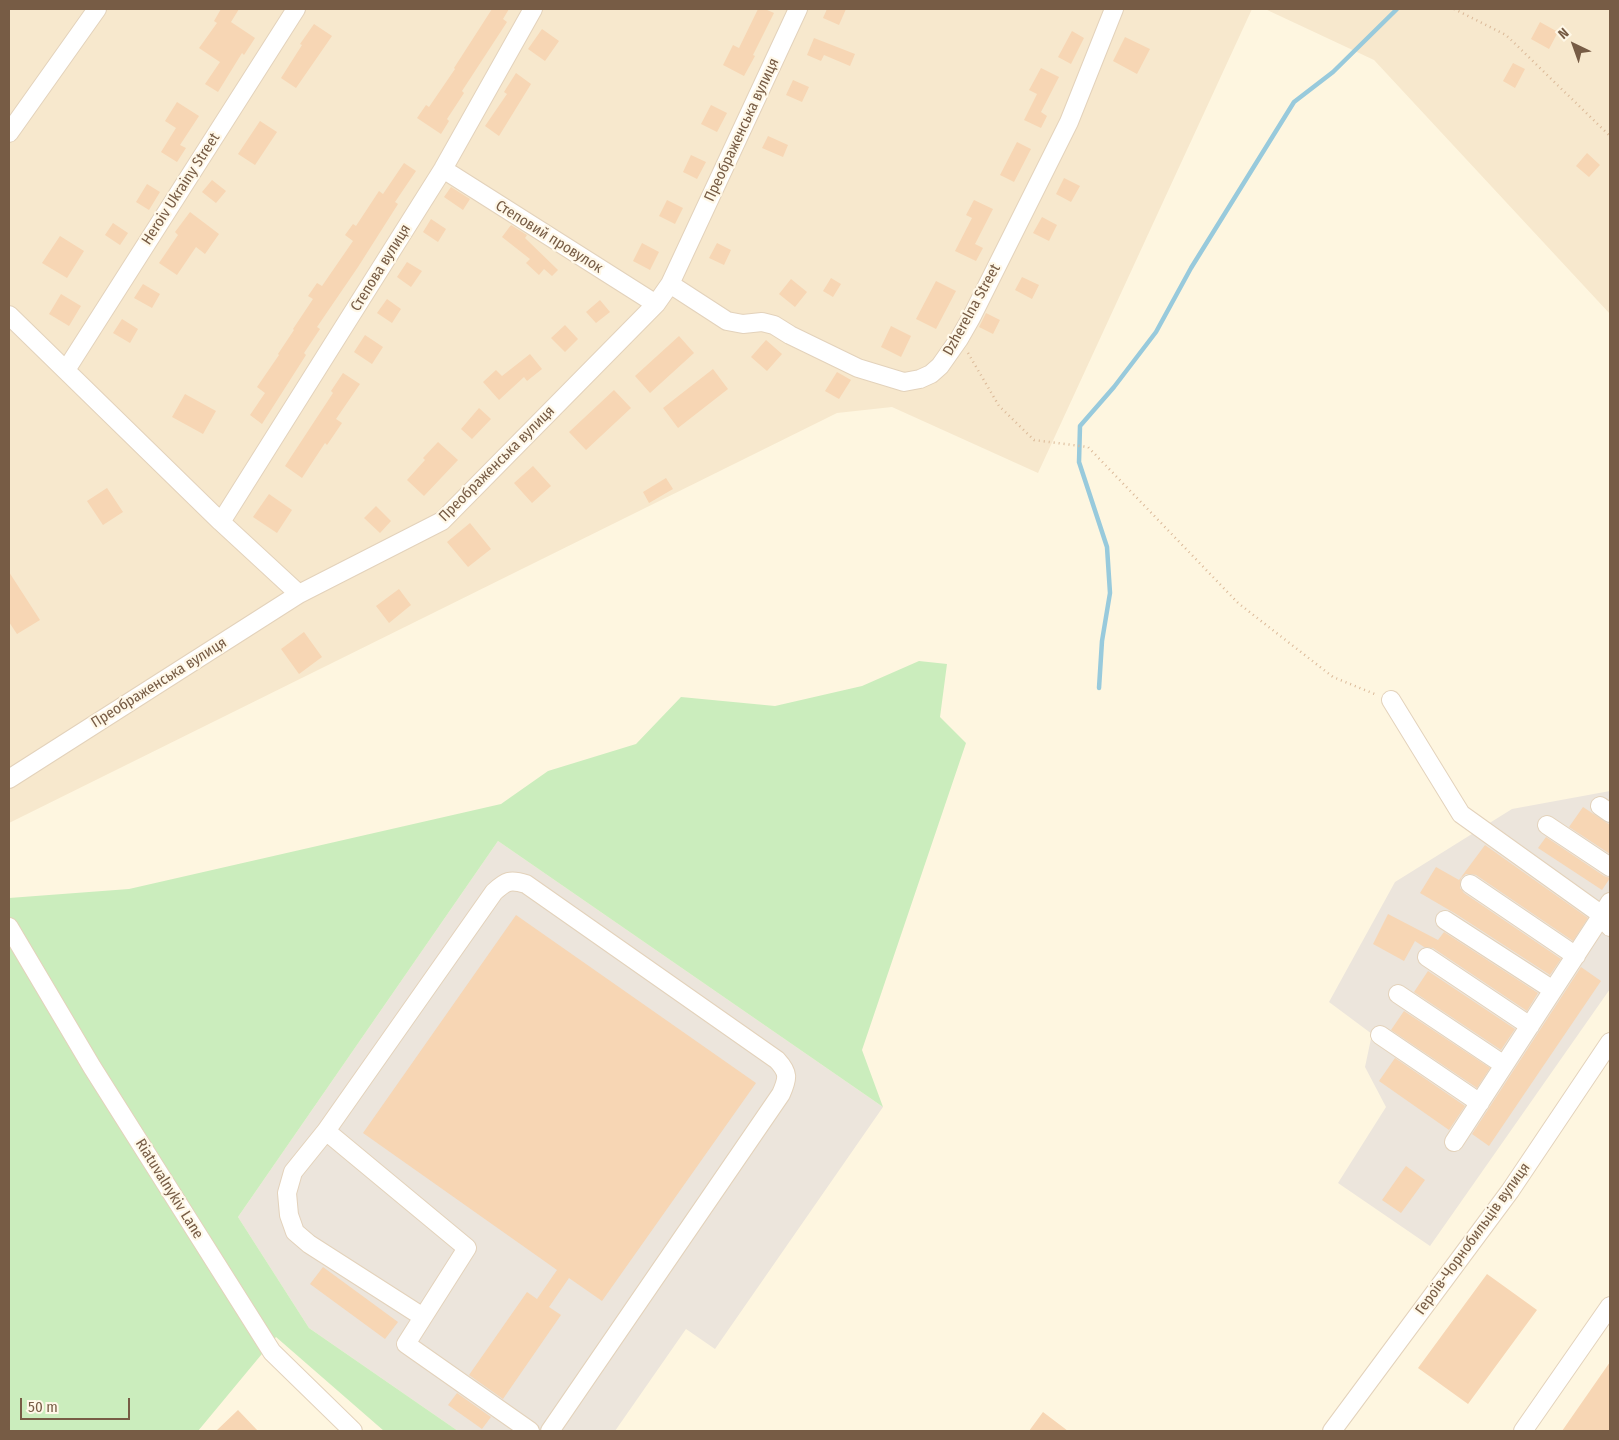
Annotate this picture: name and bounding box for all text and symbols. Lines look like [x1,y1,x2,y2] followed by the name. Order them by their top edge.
[1549,20,1599,70] north arrow
[1555,24,1572,43] text: N
[701,55,783,205] street label: Преображенська вулиця
[138,130,224,248] street label: Heroiv Ukrainy Street
[492,197,606,277] street label: Степовий провулок
[347,221,415,315] street label: Степова вулиця
[939,261,1005,359] street label: Dzherelna Street
[435,402,559,526] street label: Преображенська вулиця
[88,634,230,732] street label: Преображенська вулиця
[131,1136,207,1242] street label: Riatuvalnykiv Lane
[1412,1159,1534,1319] street label: Героїв-Чорнобильців вулиця
[22,1388,132,1420] scale bar
[28,1398,58,1416] text: 50 m

